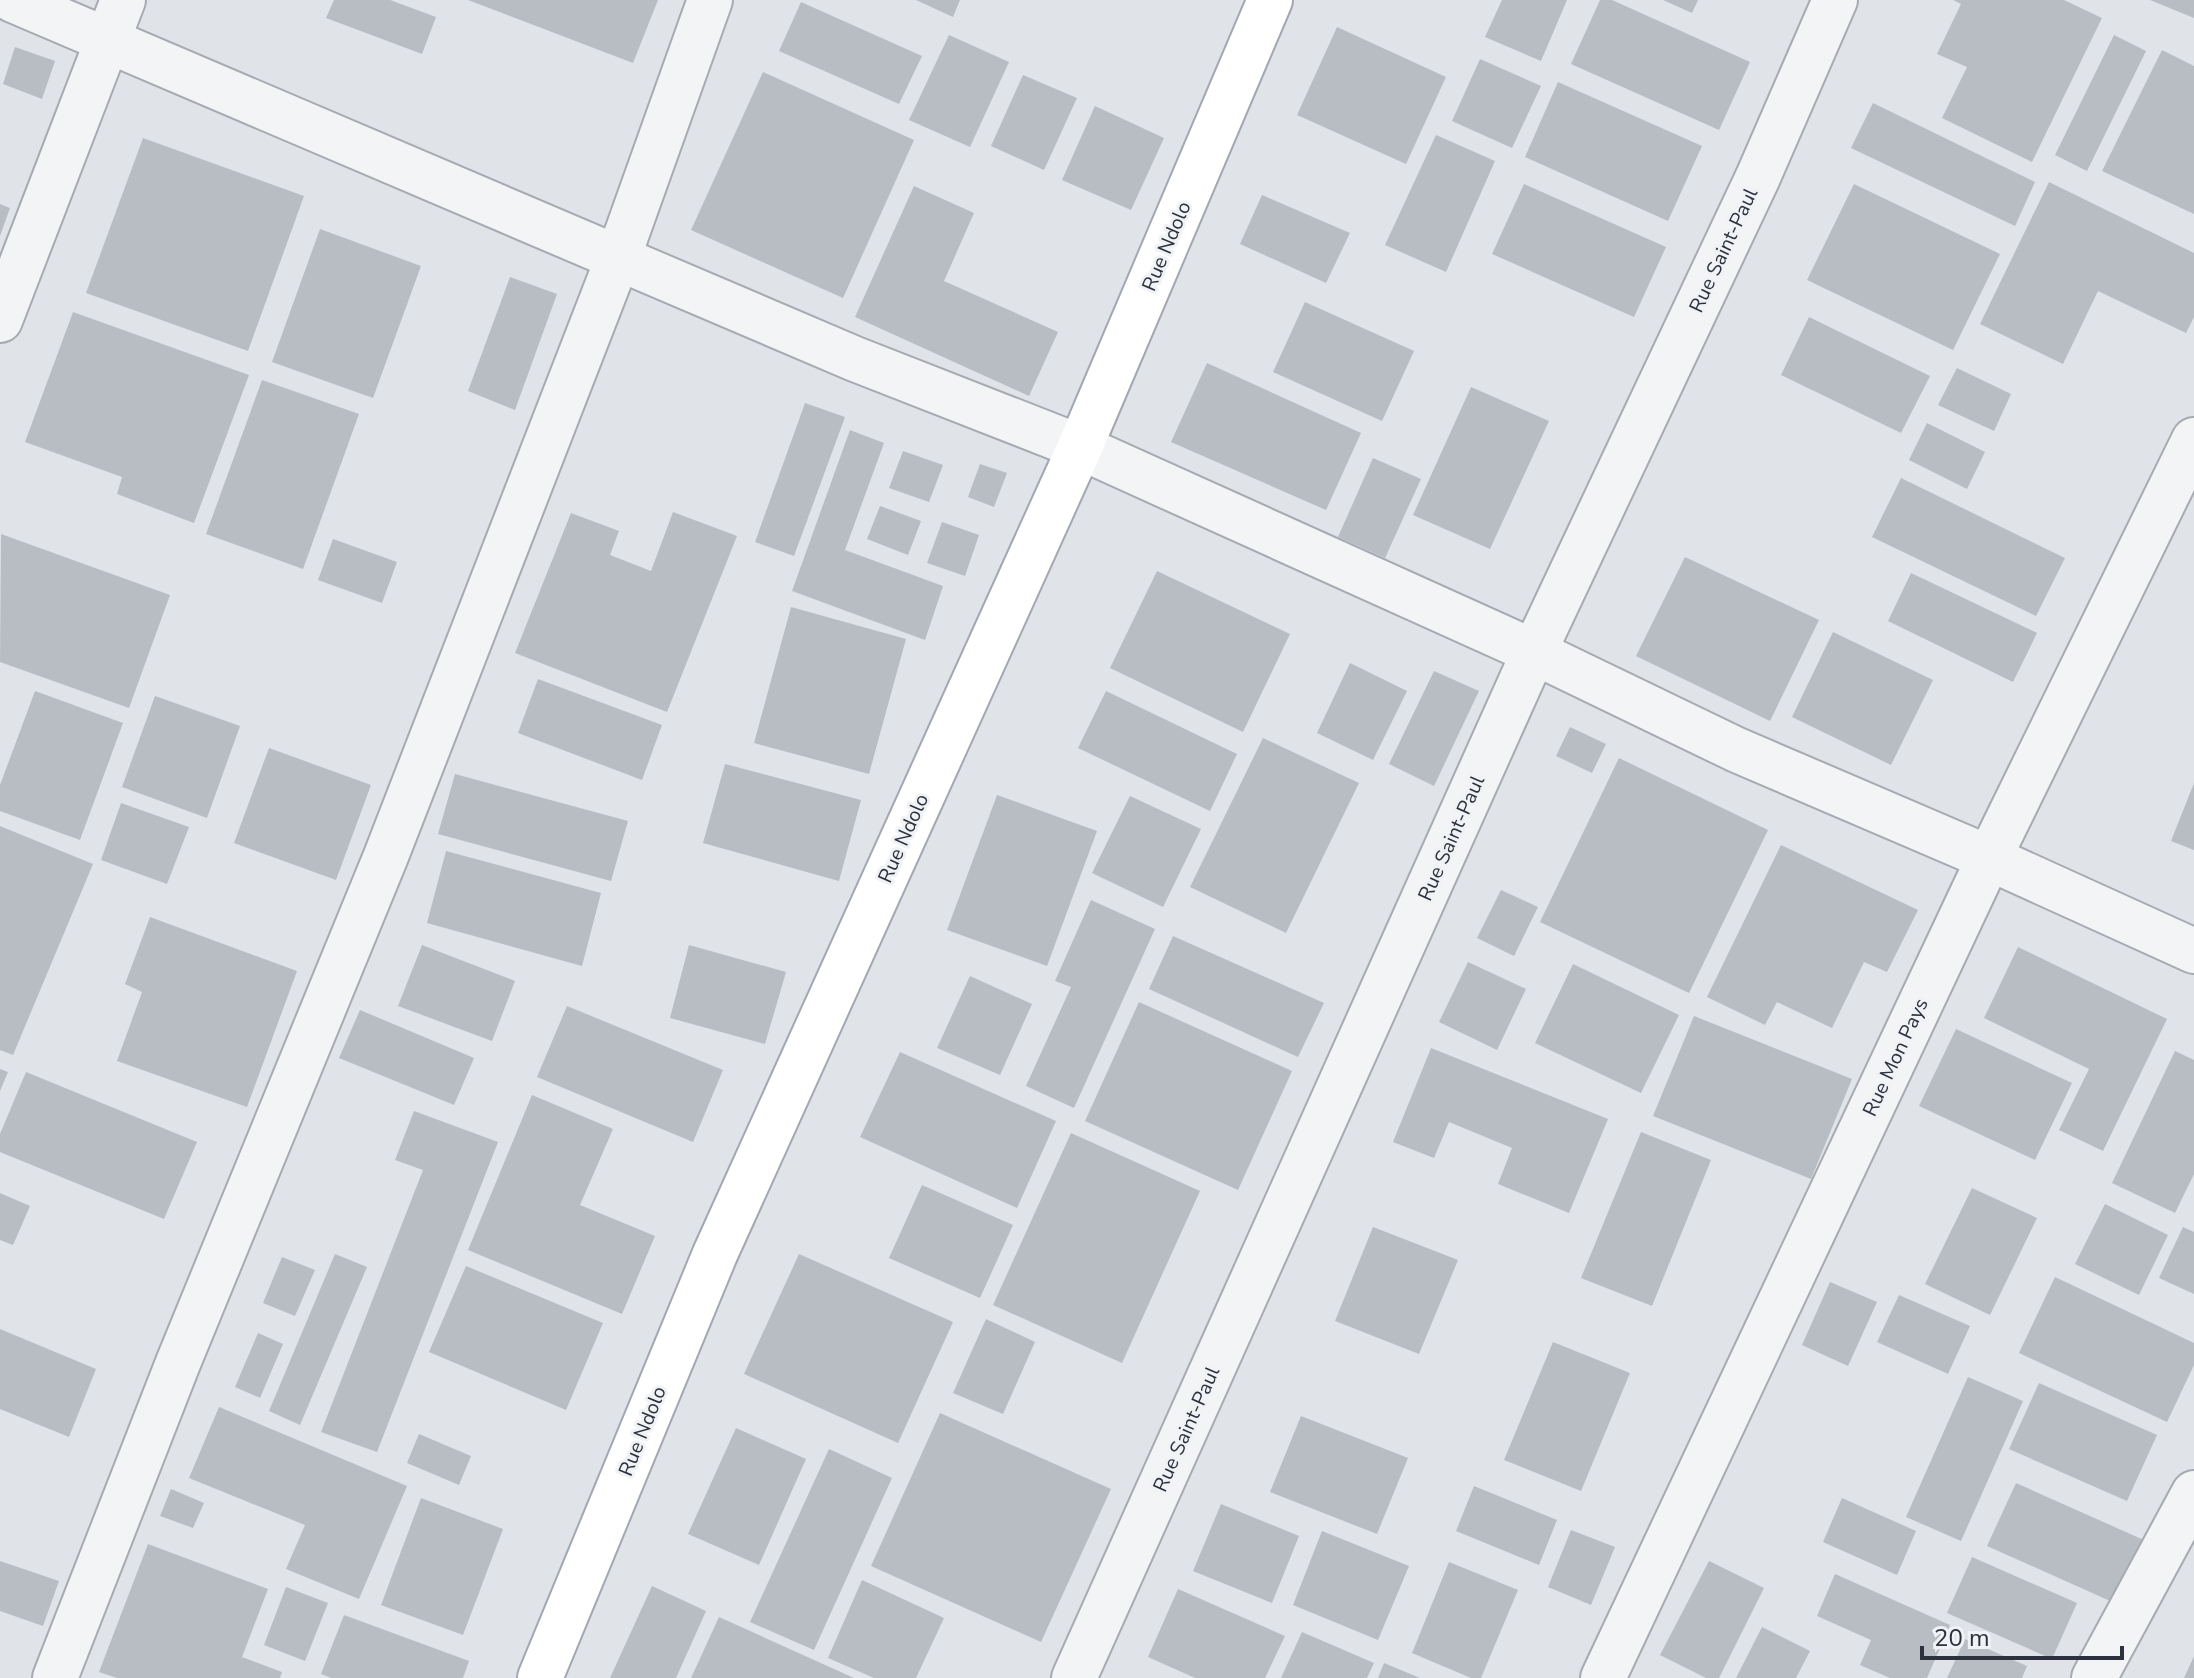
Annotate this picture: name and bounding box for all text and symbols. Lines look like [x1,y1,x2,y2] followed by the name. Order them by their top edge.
[1683,184,1764,317] street label: Rue Saint-Paul
[1135,197,1197,295] street label: Rue Ndolo
[1412,771,1491,905] street label: Rue Saint-Paul
[872,789,935,887] street label: Rue Ndolo
[1856,994,1935,1121] street label: Rue Mon Pays
[1147,1362,1226,1496] street label: Rue Saint-Paul
[612,1382,673,1480] street label: Rue Ndolo
[1922,1610,2122,1660] scale bar
[1934,1622,1990,1654] text: 20 m

